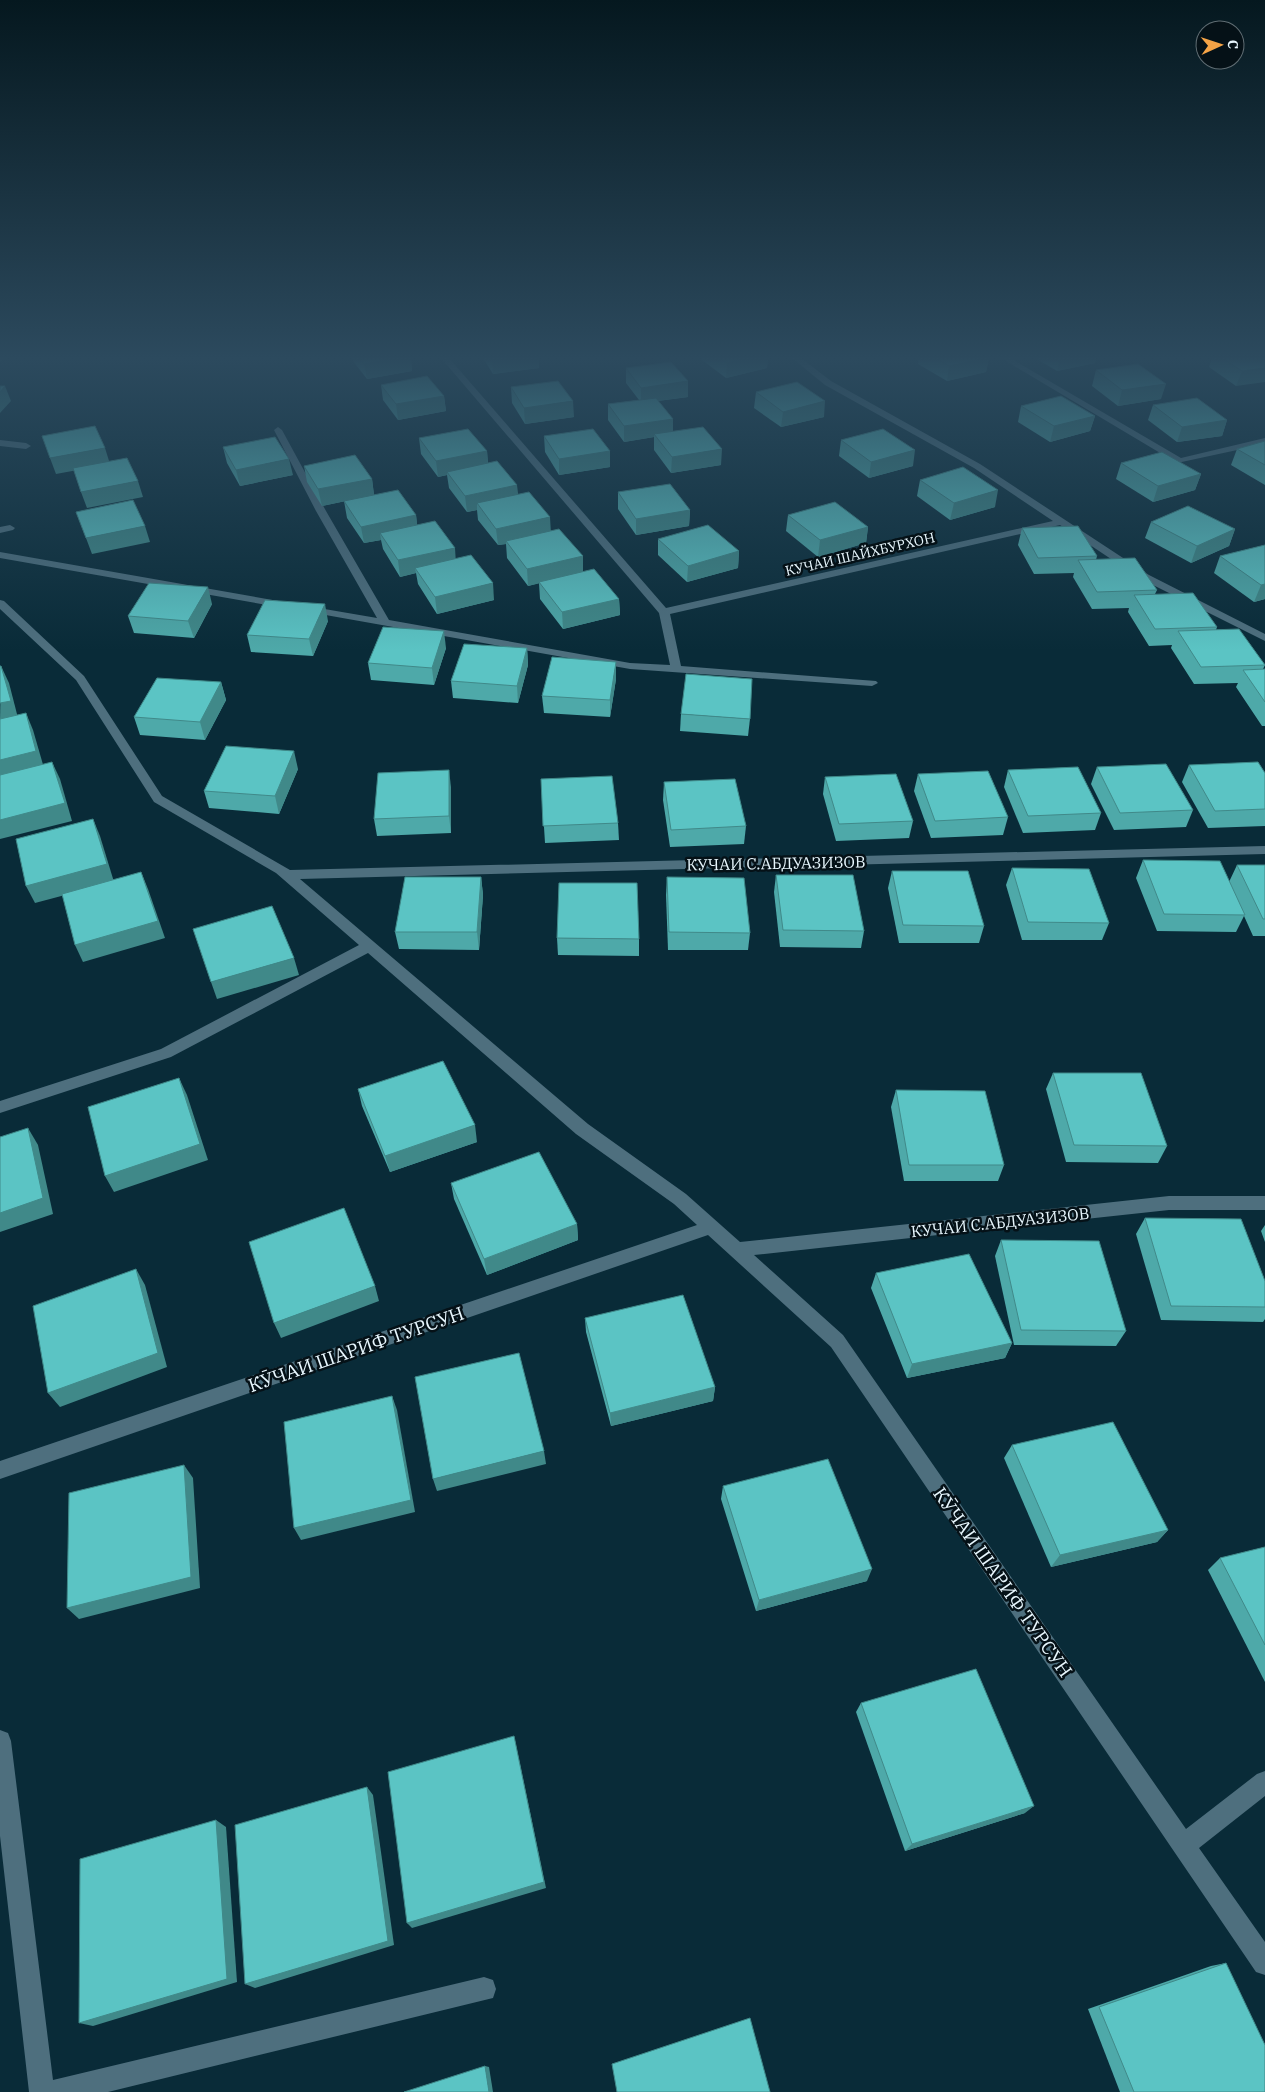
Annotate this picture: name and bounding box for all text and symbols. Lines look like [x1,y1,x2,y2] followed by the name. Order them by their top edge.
[1195,20,1245,70] north arrow
[1224,39,1242,49] text: С
[783,528,937,580] street label: КУЧАИ ШАЙХБУРХОН
[686,851,866,875] street label: КУЧАИ С.АБДУАЗИЗОВ
[910,1203,1090,1241] street label: КУЧАИ С.АБДУАЗИЗОВ
[245,1301,467,1397] street label: КӮЧАИ ШАРИФ ТУРСУН
[928,1482,1078,1682] street label: КӮЧАИ ШАРИФ ТУРСУН

